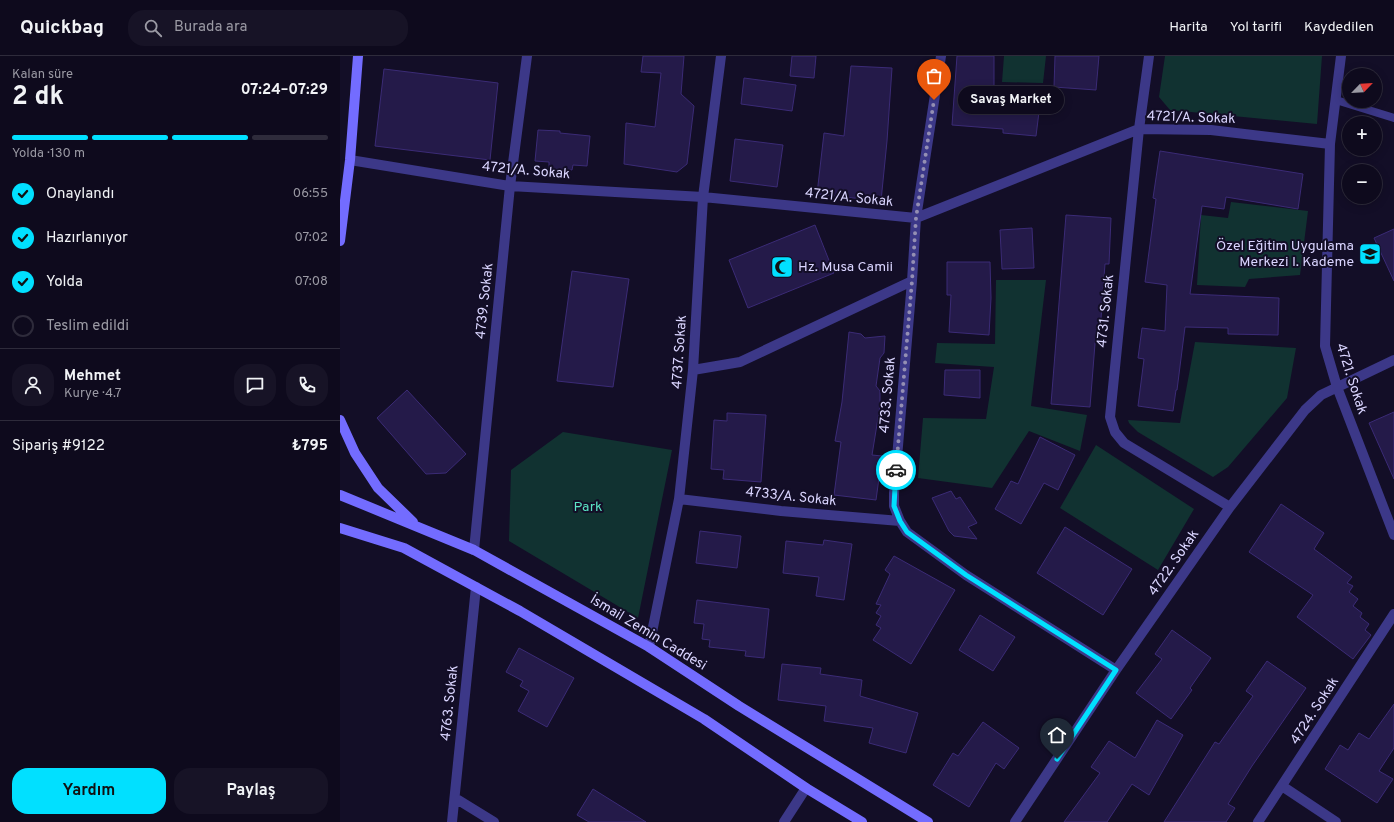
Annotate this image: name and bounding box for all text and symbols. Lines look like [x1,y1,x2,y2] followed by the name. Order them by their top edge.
[128,10,408,46] search box
[20,16,104,40] text: Quickbag
[142,17,164,39] icon: search
[174,18,247,37] text: Burada ara
[1169,19,1208,36] text: Harita
[1230,19,1282,36] text: Yol tarifi
[1304,19,1374,36] text: Kaydedilen
[917,59,951,100] pin
[923,65,945,87] icon: bag
[12,67,73,83] text: Kalan süre
[1342,68,1382,108] north arrow
[1342,68,1382,204] map controls
[12,81,64,114] text: 2 dk
[241,81,328,100] text: 07:24–07:29
[958,86,1064,114] callout: Savaş Market
[970,92,1052,108] text: Savaş Market
[1146,108,1236,128] street label: 4721/A. Sokak
[1342,116,1382,156] button: +
[12,146,85,162] text: Yolda · 130 m
[481,159,571,183] street label: 4721/A. Sokak
[1342,164,1382,204] button: −
[12,183,34,205] icon: check
[46,185,114,204] text: Onaylandı
[804,185,894,211] street label: 4721/A. Sokak
[293,186,328,202] text: 06:55
[12,227,34,249] icon: check
[46,229,128,248] text: Hazırlanıyor
[295,230,328,246] text: 07:02
[1216,237,1354,271] place label: Özel Eğitim Uygulama Merkezi I. Kademe
[1357,241,1383,267] school or university icon: Özel Eğitim Uygulama Merkezi I. Kademe
[769,254,795,280] mosque icon: Hz. Musa Camii
[798,259,893,276] place label: Hz. Musa Camii
[473,262,497,340] street label: 4739. Sokak
[12,271,34,293] icon: check
[46,273,83,292] text: Yolda
[295,274,328,290] text: 07:08
[1094,274,1118,348] street label: 4731. Sokak
[669,314,691,390] street label: 4737. Sokak
[46,317,129,336] text: Teslim edildi
[1332,341,1370,417] street label: 4721. Sokak
[876,356,900,434] street label: 4733. Sokak
[12,364,54,406] button: person
[234,364,276,406] button: chat
[286,364,328,406] button: phone
[64,367,121,386] text: Mehmet
[64,386,121,402] text: Kurye · 4.7
[12,437,105,456] text: Sipariş #9122
[292,437,328,456] text: ₺795
[876,450,916,490] courier
[885,459,907,481] icon: car
[745,484,837,510] street label: 4733/A. Sokak
[574,499,602,516] park label: Park
[1145,527,1203,599] street label: 4722. Sokak
[587,591,710,675] street label: İsmail Zemin Caddesi
[438,664,462,742] street label: 4763. Sokak
[1287,674,1343,748] street label: 4724. Sokak
[1040,718,1074,759] pin
[1046,724,1068,746] icon: home
[12,768,166,814] button: Yardım
[174,768,328,814] button: Paylaş

